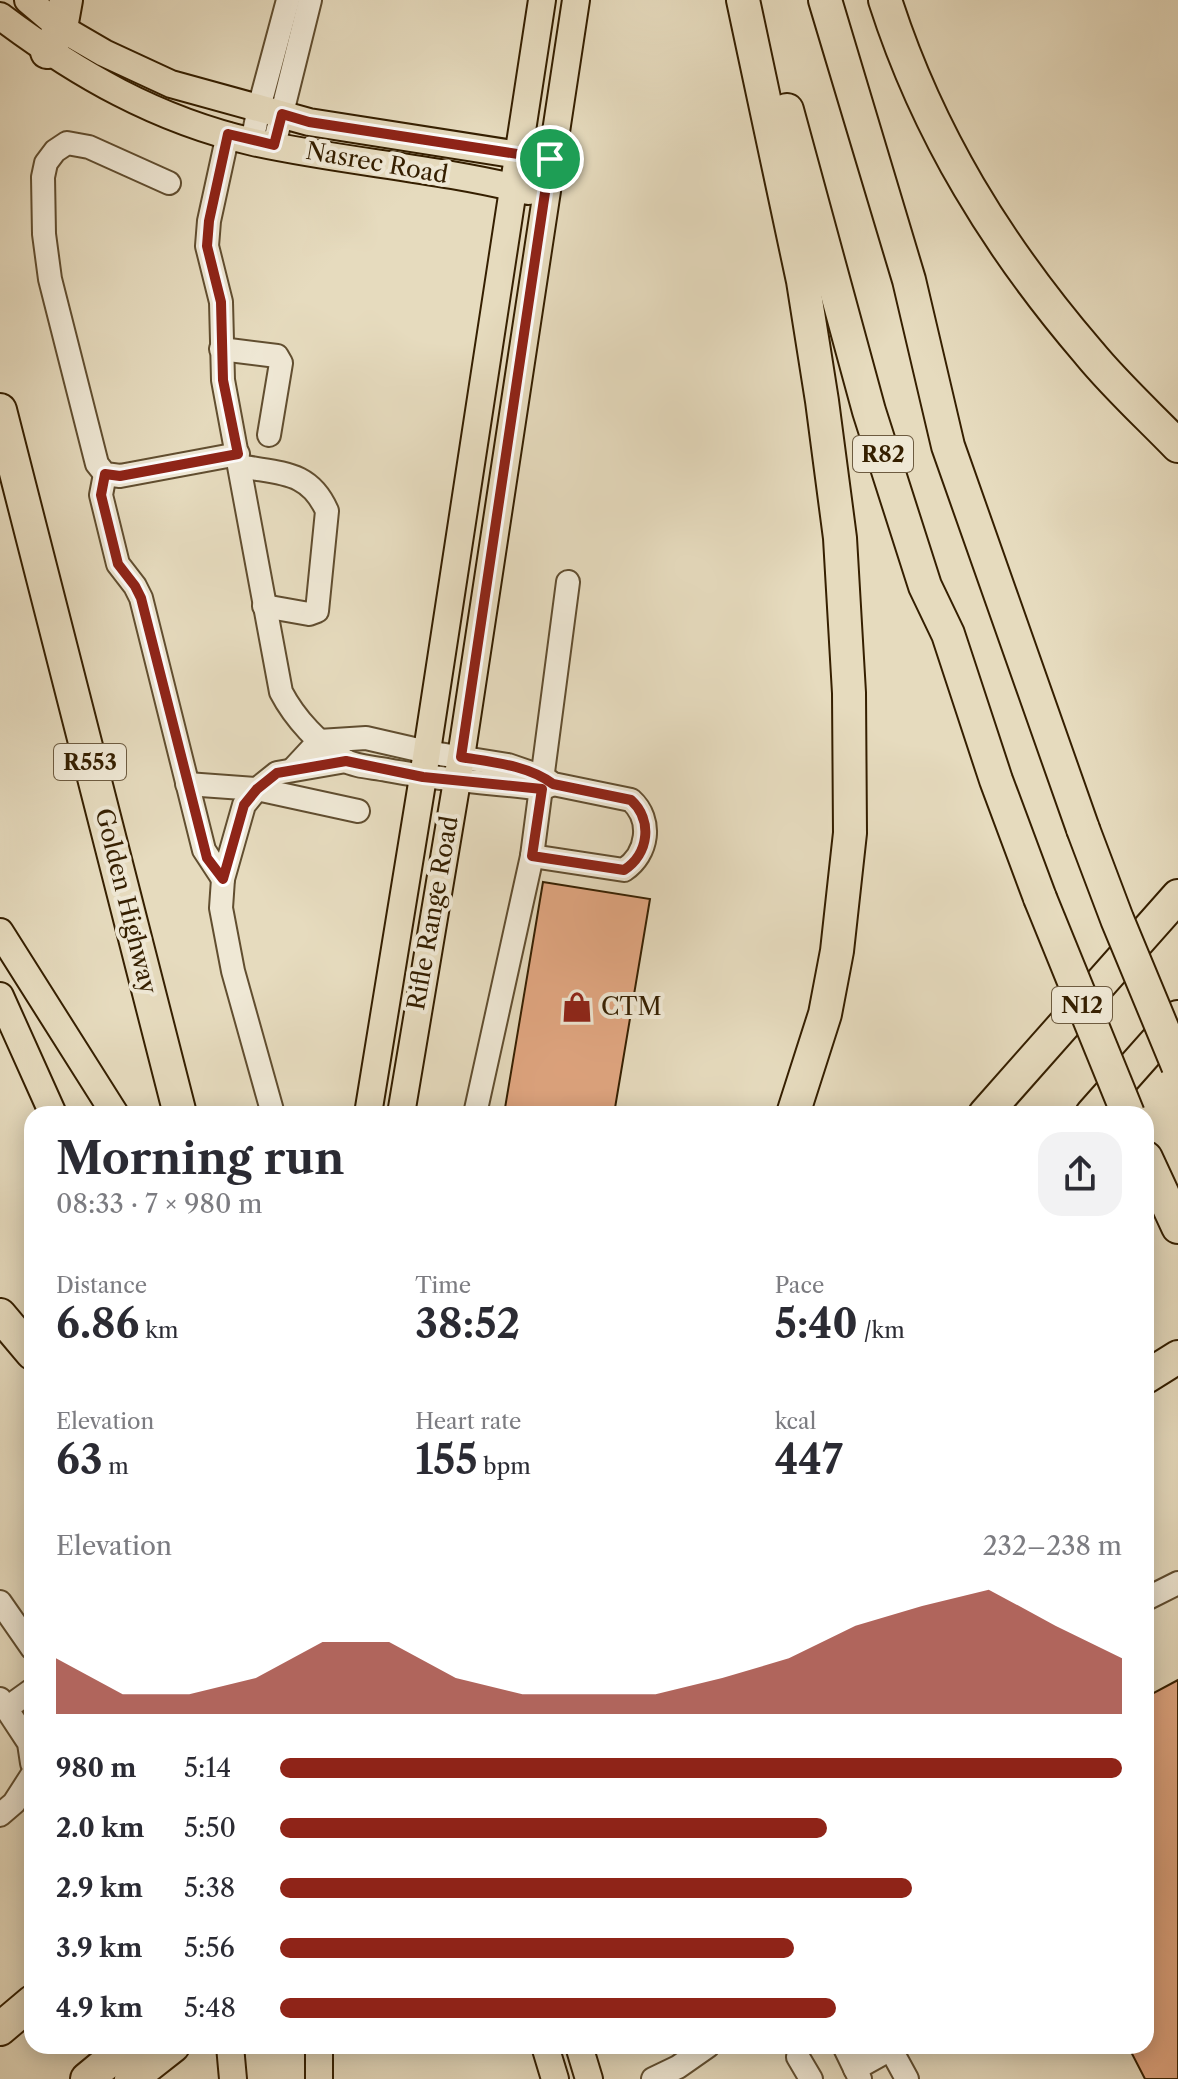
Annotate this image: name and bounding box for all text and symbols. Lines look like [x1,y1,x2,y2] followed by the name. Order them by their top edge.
[516,125,584,193] pin
[304,136,451,189] street label: Nasrec Road
[528,137,572,181] icon: arrive
[853,436,913,472] road number: R82
[54,744,126,780] road number: R553
[89,805,164,997] street label: Golden Highway
[401,813,464,1012] street label: Rifle Range Road
[1052,987,1112,1023] road number: N12
[560,990,594,1024] shop icon: CTM
[601,992,662,1021] place label: CTM
[56,1131,345,1185] text: Morning run
[1038,1132,1122,1216] button: share
[56,1188,263,1220] text: 08:33 · 7 × 980 m
[56,1272,147,1299] text: Distance
[415,1272,471,1299] text: Time
[775,1272,824,1299] text: Pace
[56,1299,140,1348] text: 6.86
[415,1299,520,1348] text: 38:52
[775,1299,858,1348] text: 5:40
[140,1317,179,1344] text: km
[858,1317,905,1344] text: /km
[56,1408,154,1435] text: Elevation
[415,1408,521,1435] text: Heart rate
[775,1408,816,1435] text: kcal
[56,1435,103,1484] text: 63
[415,1435,478,1484] text: 155
[775,1435,843,1484] text: 447
[103,1453,129,1480] text: m
[478,1453,531,1480] text: bpm
[56,1530,172,1562] text: Elevation
[983,1530,1122,1562] text: 232–238 m
[56,1752,137,1784] text: 980 m
[184,1752,231,1784] text: 5:14
[56,1812,144,1844] text: 2.0 km
[184,1812,236,1844] text: 5:50
[56,1872,143,1904] text: 2.9 km
[184,1872,235,1904] text: 5:38
[56,1932,142,1964] text: 3.9 km
[184,1932,235,1964] text: 5:56
[56,1992,143,2024] text: 4.9 km
[184,1992,236,2024] text: 5:48

